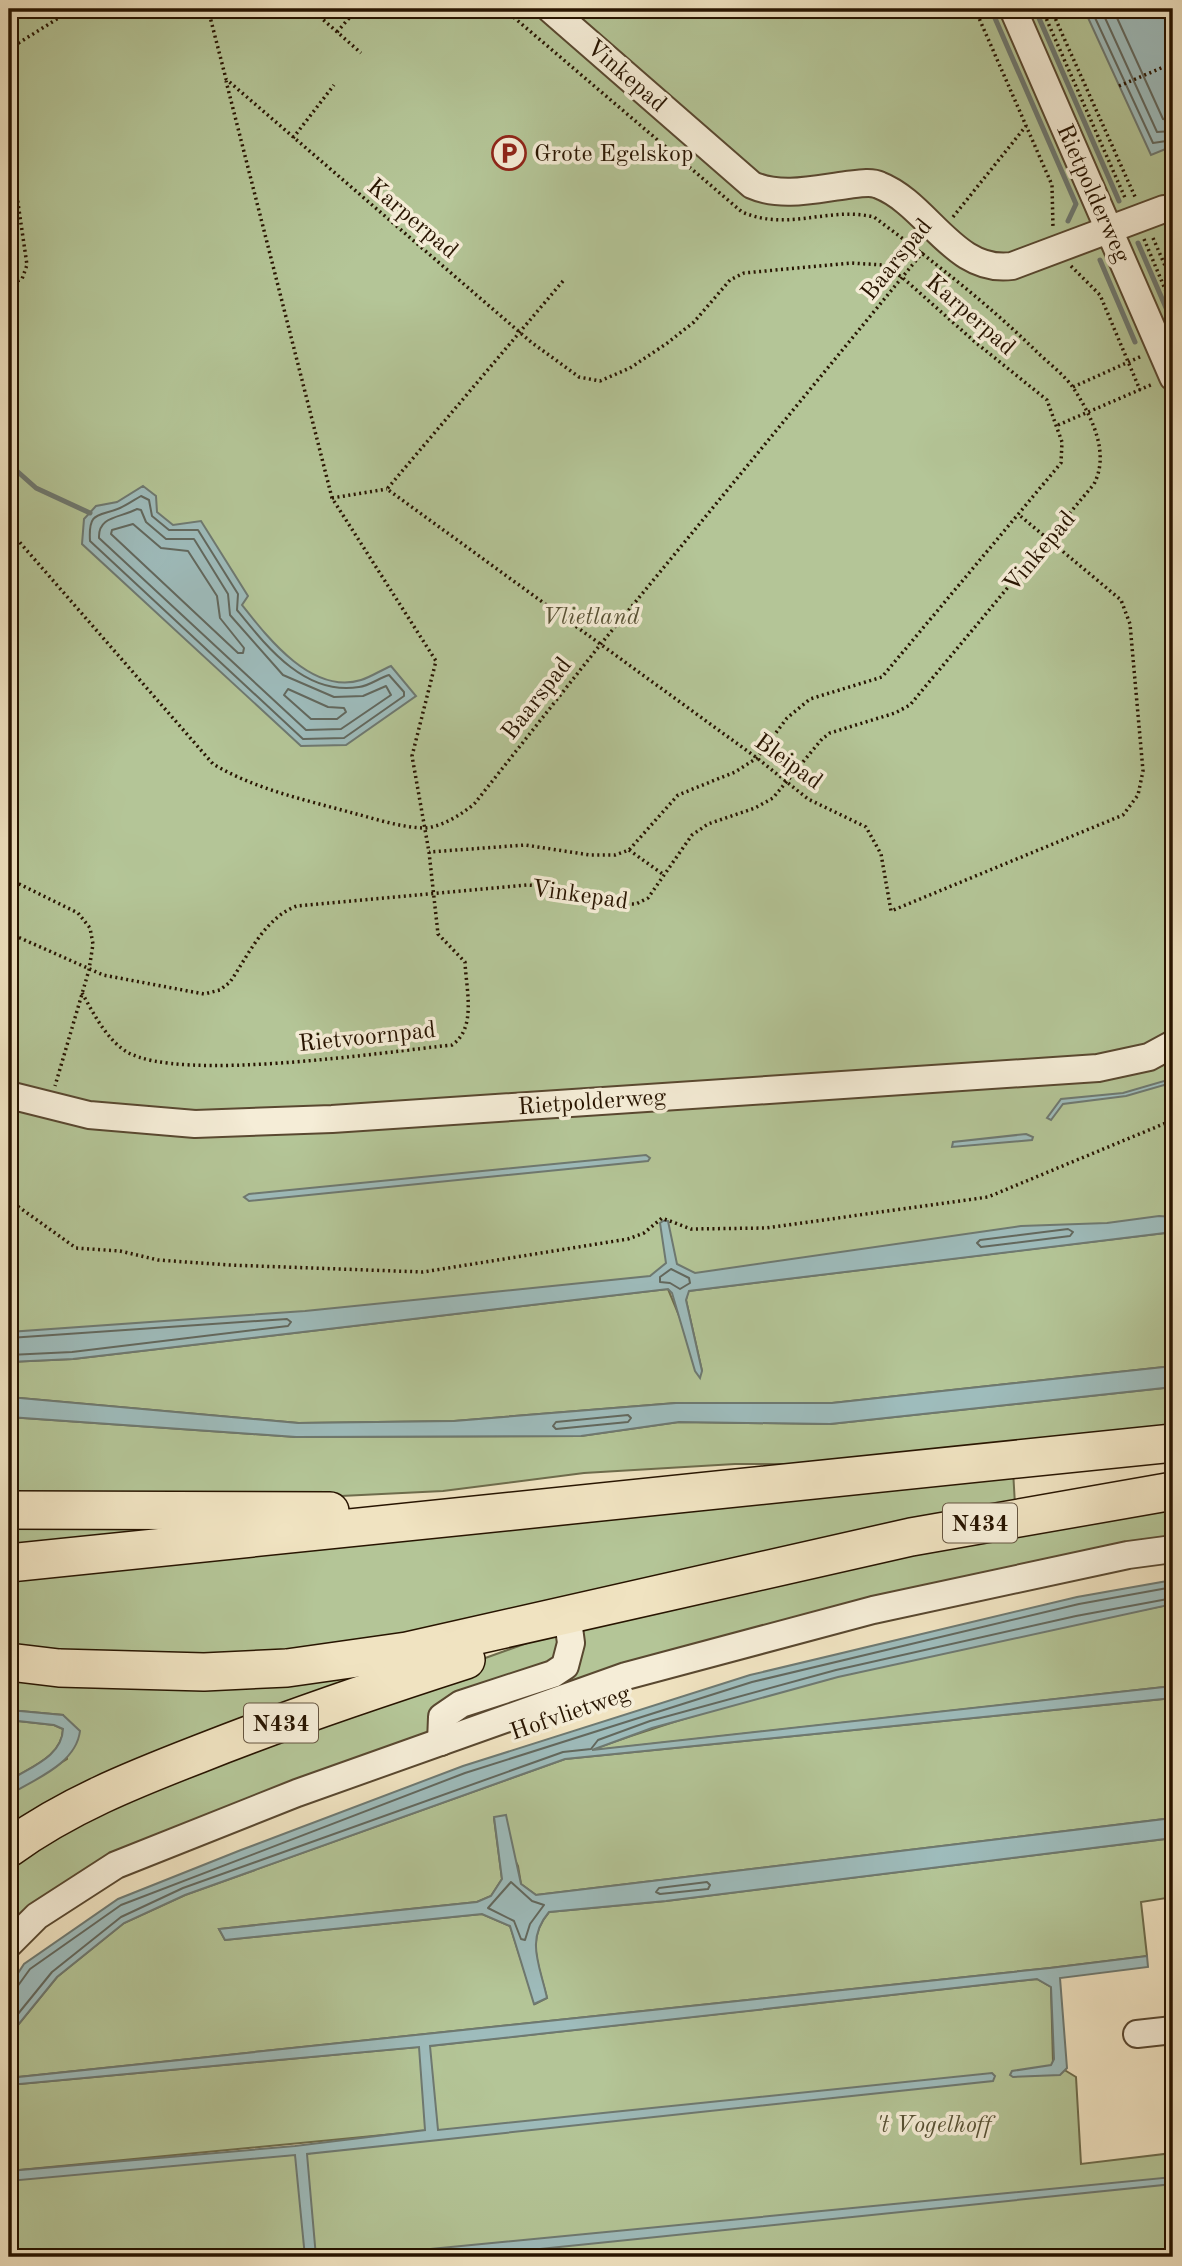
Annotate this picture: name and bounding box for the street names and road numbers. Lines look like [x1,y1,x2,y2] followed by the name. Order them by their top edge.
[581,36,670,117] street label: Vinkepad
[1051,121,1133,267] street label: Rietpolderweg
[362,175,462,264] street label: Karperpad
[858,215,938,306] street label: Baarspad
[920,270,1019,361] street label: Karperpad
[1000,507,1081,597] street label: Vinkepad
[498,653,577,745] street label: Baarspad
[749,730,826,795] street label: Bleipad
[530,877,630,915] street label: Vinkepad
[297,1019,437,1057] street label: Rietvoornpad
[517,1086,667,1120] street label: Rietpolderweg
[943,1504,1017,1542] road number: N434
[507,1682,634,1746] street label: Hofvlietweg
[244,1704,318,1742] road number: N434

